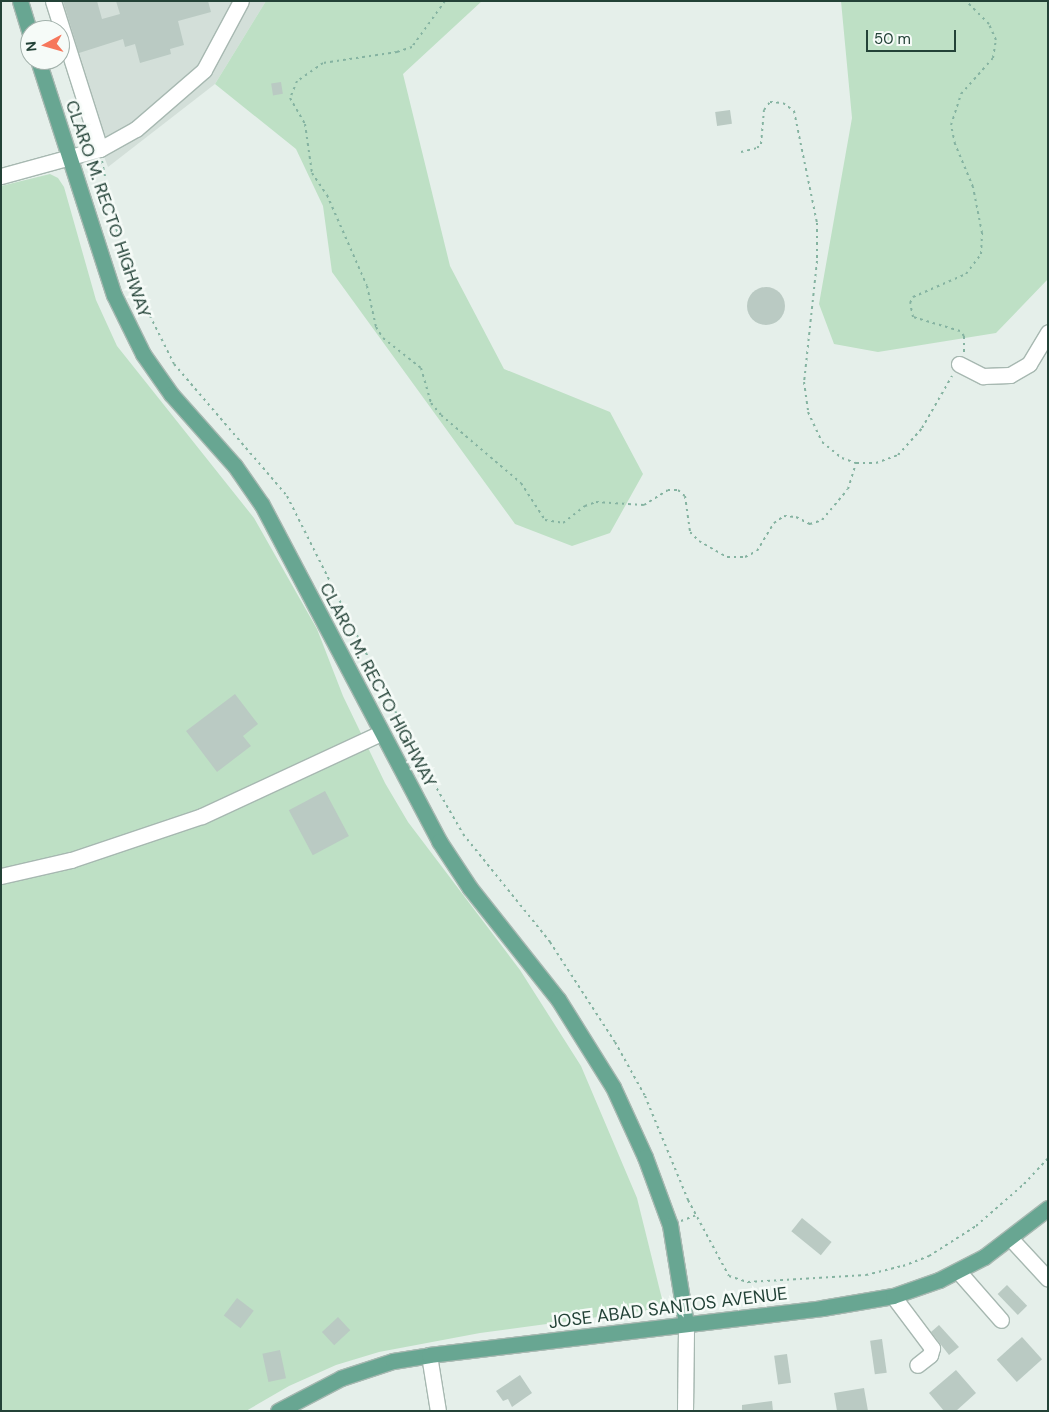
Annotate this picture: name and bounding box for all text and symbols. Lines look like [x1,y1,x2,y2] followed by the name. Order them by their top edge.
[20,20,70,70] north arrow
[869,20,959,52] scale bar
[874,29,911,49] text: 50 m
[22,40,41,52] text: N
[61,97,155,321] street label: CLARO M. RECTO HIGHWAY
[315,579,441,791] street label: CLARO M. RECTO HIGHWAY
[547,1283,789,1333] street label: JOSE ABAD SANTOS AVENUE

